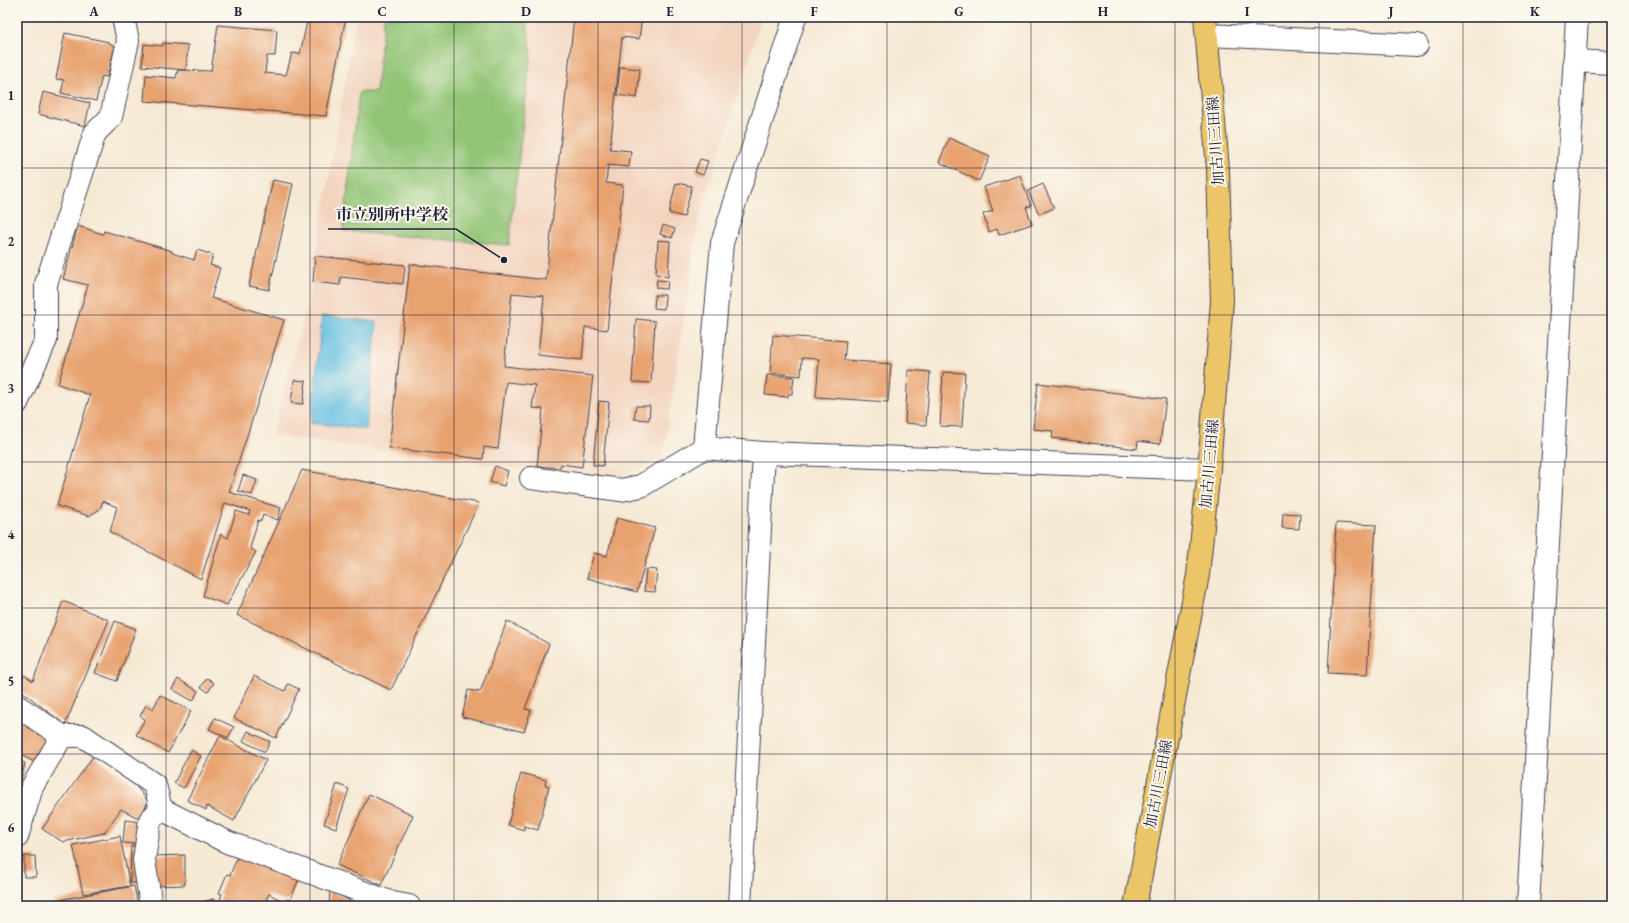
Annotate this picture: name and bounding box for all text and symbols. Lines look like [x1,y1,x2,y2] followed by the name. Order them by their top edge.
[88,3,99,20] text: A
[234,3,242,20] text: B
[377,3,387,20] text: C
[521,3,531,20] text: D
[666,3,674,20] text: E
[810,3,818,20] text: F
[954,3,964,20] text: G
[1098,3,1109,20] text: H
[1245,3,1250,20] text: I
[1387,3,1394,20] text: J
[1530,3,1541,20] text: K
[8,87,15,104] text: 1
[1202,95,1228,187] street label: 加古川三田線
[328,201,456,229] callout: 市立別所中学校
[336,204,449,225] text: 市立別所中学校
[8,233,15,250] text: 2
[8,380,15,397] text: 3
[1196,418,1222,510] street label: 加古川三田線
[8,526,15,543] text: 4
[8,673,14,690] text: 5
[1140,738,1176,830] street label: 加古川三田線
[8,819,15,836] text: 6

